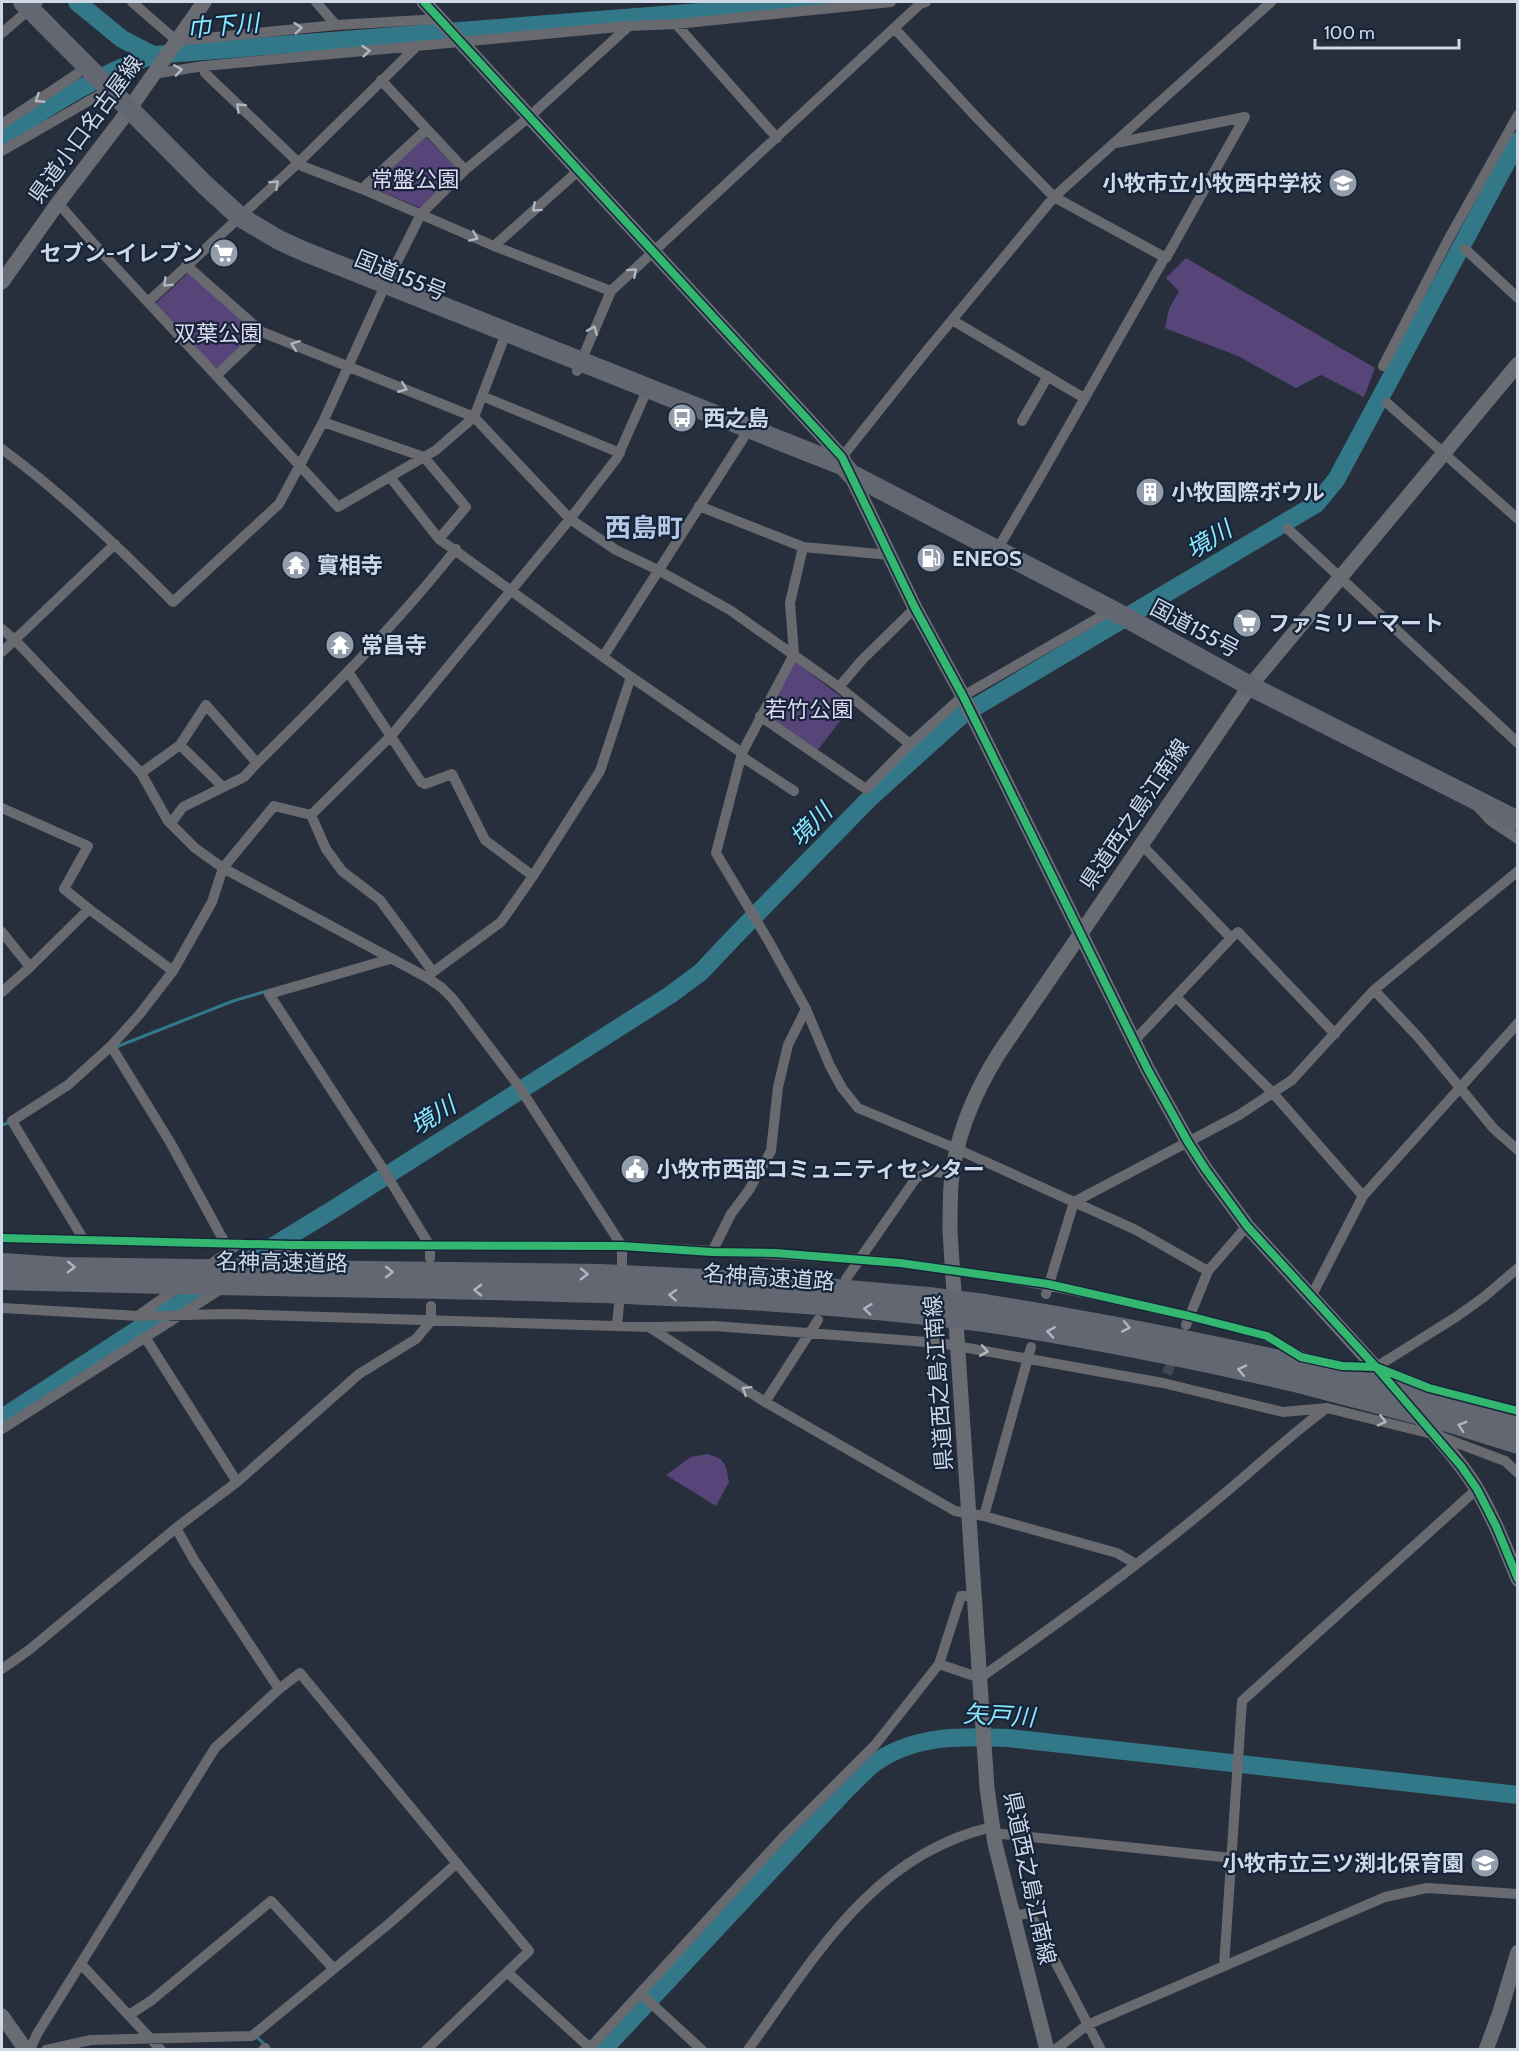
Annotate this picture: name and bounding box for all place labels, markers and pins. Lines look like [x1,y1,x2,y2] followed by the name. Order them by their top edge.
[1327,167,1359,199] school or university icon: 小牧市立小牧西中学校
[1102,170,1322,197] place label: 小牧市立小牧西中学校
[208,237,240,269] supermarket icon: セブン-イレブン
[40,240,203,267] place label: セブン-イレブン
[666,402,698,434] bus stop icon: 西之島
[703,405,769,432] place label: 西之島
[1134,476,1166,508] building icon: 小牧国際ボウル
[1171,479,1325,506] place label: 小牧国際ボウル
[915,542,947,574] fuel station icon: ENEOS
[952,545,1022,572] place label: ENEOS
[280,549,312,581] temple icon: 實相寺
[317,552,383,579] place label: 實相寺
[1231,607,1263,639] supermarket icon: ファミリーマート
[1268,610,1444,637] place label: ファミリーマート
[324,629,356,661] temple icon: 常昌寺
[361,632,427,659] place label: 常昌寺
[619,1153,651,1185] public building icon: 小牧市西部コミュニティセンター
[656,1156,985,1183] place label: 小牧市西部コミュニティセンター
[1469,1847,1501,1879] school or university icon: 小牧市立三ツ渕北保育園
[1222,1850,1464,1877] place label: 小牧市立三ツ渕北保育園

